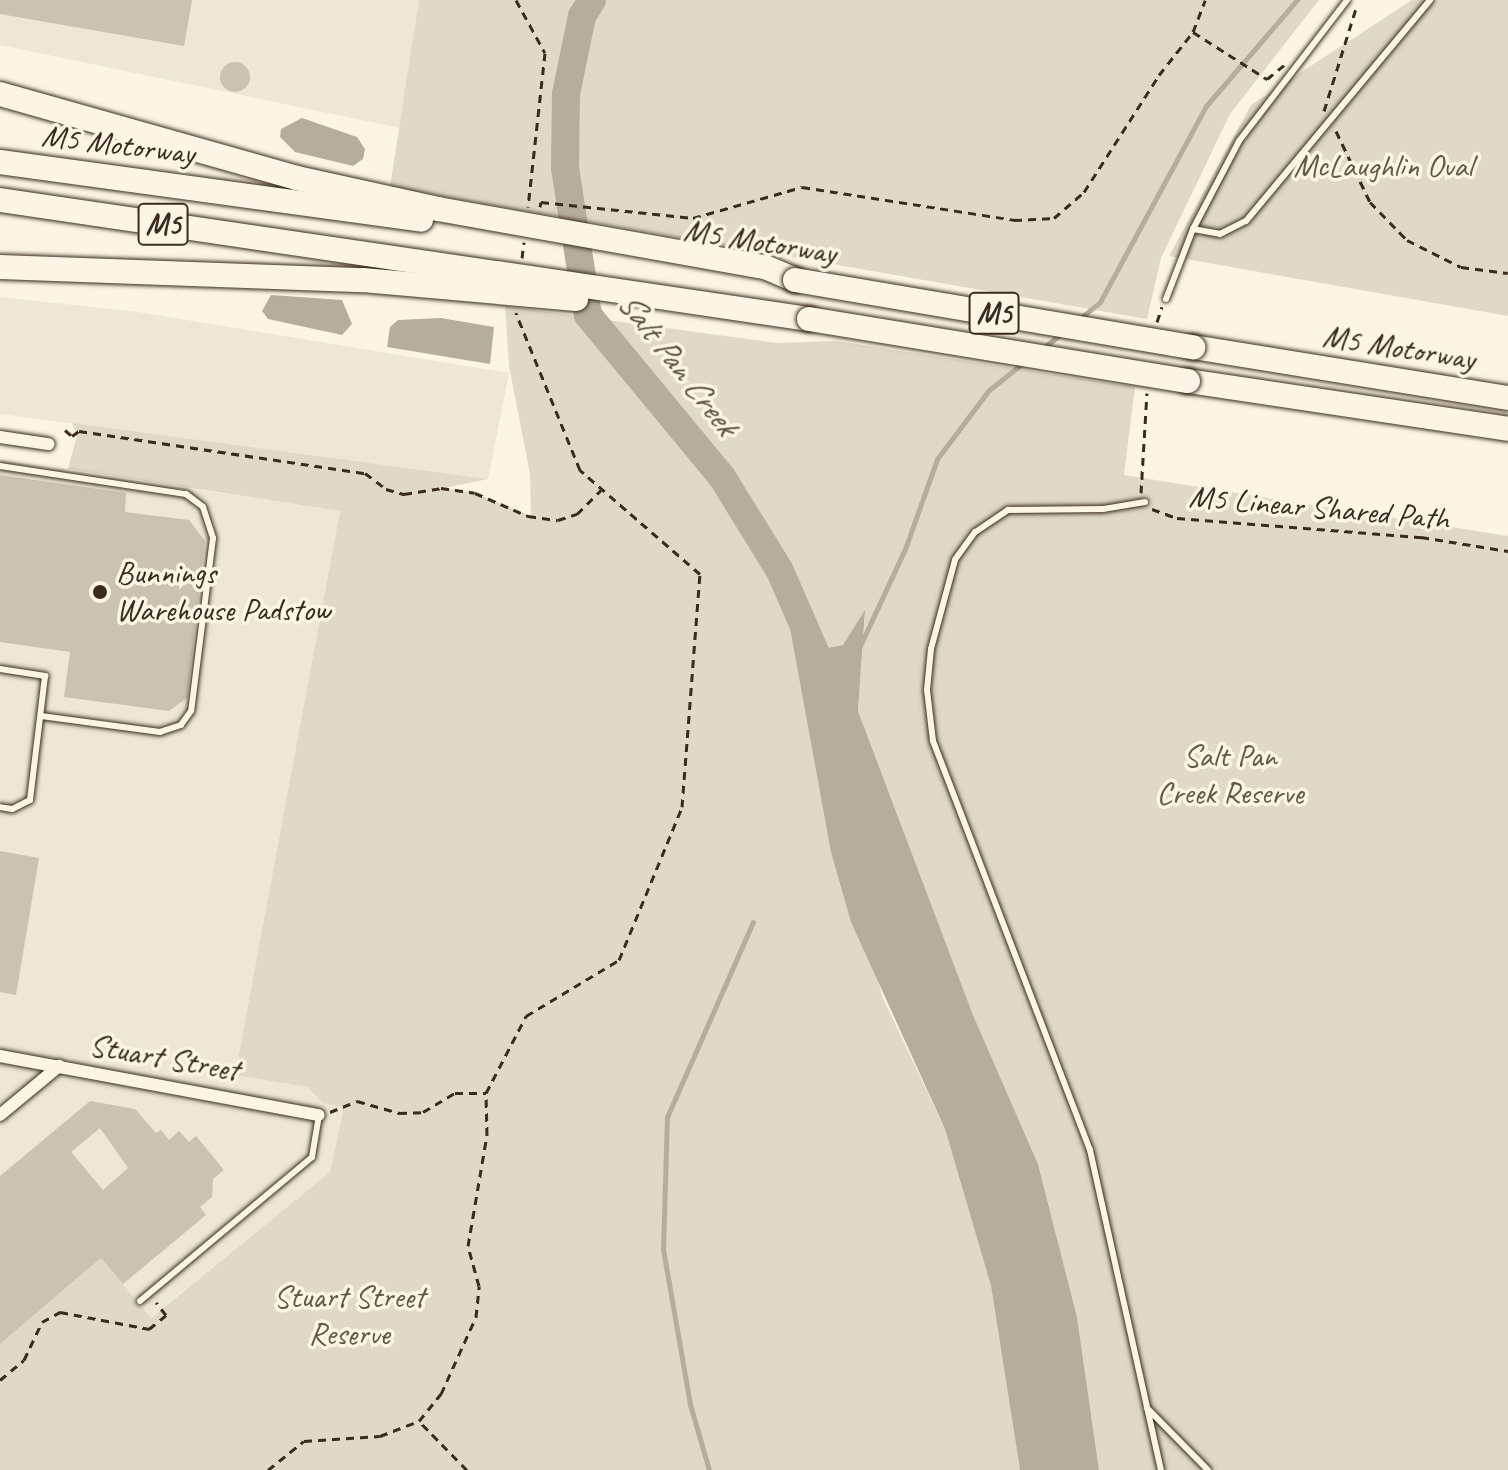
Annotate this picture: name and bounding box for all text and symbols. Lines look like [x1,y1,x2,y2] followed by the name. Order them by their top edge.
[39,117,197,173] street label: M5 Motorway
[1293,147,1473,185] park label: McLaughlin Oval
[137,198,189,250] road number: M5
[681,211,839,273] street label: M5 Motorway
[609,283,747,443] water label: Salt Pan Creek
[968,287,1020,339] road number: M5
[1320,317,1478,379] street label: M5 Motorway
[1187,477,1451,539] street label: M5 Linear Shared Path
[116,555,331,630] place label: Bunnings Warehouse Padstow
[91,583,109,601] marker: Bunnings Warehouse Padstow
[1156,738,1304,813] park label: Salt Pan Creek Reserve
[86,1026,242,1090] street label: Stuart Street
[273,1279,425,1354] park label: Stuart Street Reserve

